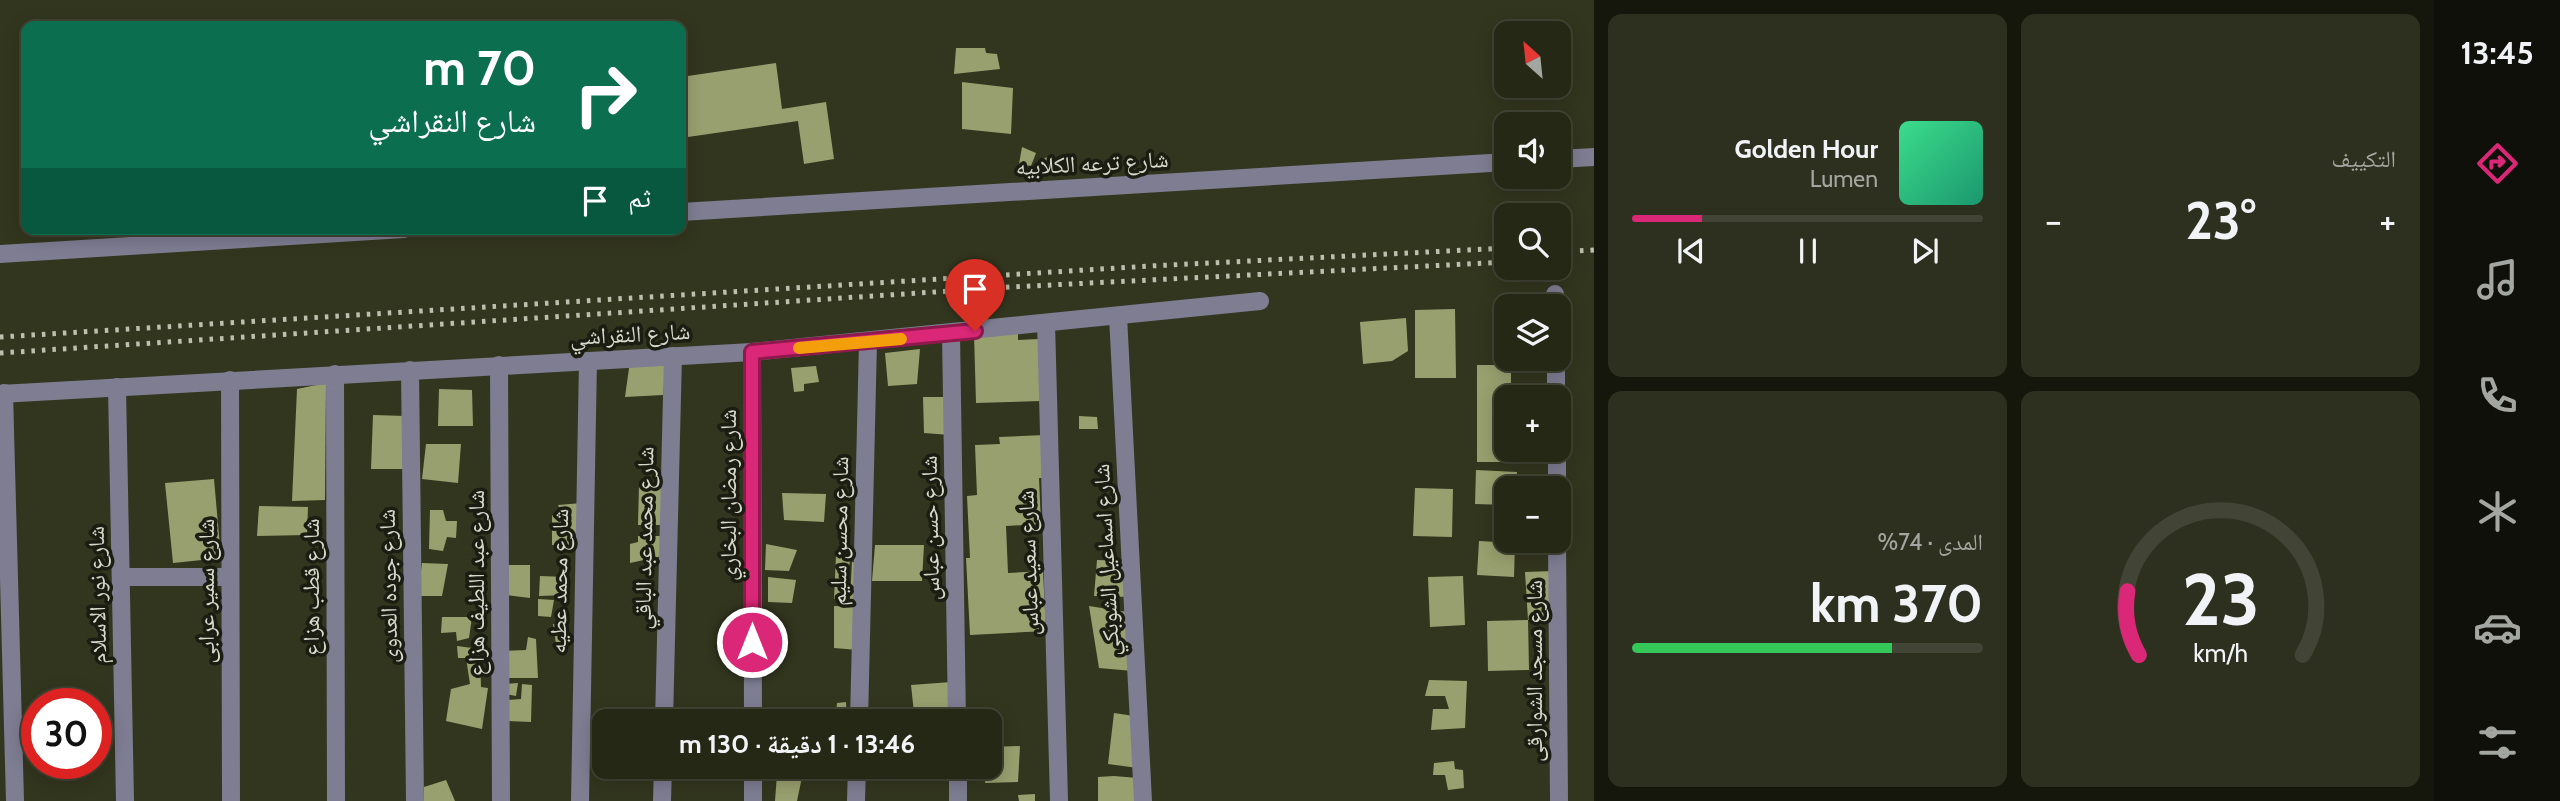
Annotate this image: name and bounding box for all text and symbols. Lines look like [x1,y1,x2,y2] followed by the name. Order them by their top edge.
[1494,21,1572,98] north arrow
[1494,21,1571,553] map controls
[2460,33,2534,72] text: 13:45
[423,38,536,97] text: 70 m
[560,49,651,140] icon: right
[368,101,536,140] text: شارع النقراشي
[1494,112,1571,189] button: sound
[1735,133,1878,165] text: Golden Hour
[2473,139,2522,188] icon: directions
[1015,145,1169,182] street label: شارع ترعه الكلابيه
[2331,145,2396,173] text: التكييف
[1810,165,1878,193] text: Lumen
[576,182,614,220] icon: arrive
[628,182,651,214] text: ثم
[2185,189,2256,252] text: 23°
[2045,197,2062,244] text: −
[2379,197,2396,244] text: +
[1494,203,1571,280] button: search
[1672,232,1710,270] icon: previous
[1789,232,1827,270] icon: pause
[1906,232,1944,270] icon: next
[2473,255,2522,304] icon: music
[945,259,1005,331] pin
[956,270,994,308] icon: arrive
[1494,294,1571,371] button: layers
[569,317,691,356] street label: شارع النقراشي
[2473,371,2522,420] icon: phone
[1494,385,1571,462] button: +
[714,409,747,581] street label: شارع رمضان البخاري
[628,446,664,630] street label: شارع محمد عبد الباقي
[915,455,946,601] street label: شارع حسن عباس
[824,456,856,606] street label: شارع محسن سليم
[1087,463,1130,657] street label: شارع اسماعيل الشوبكي
[1494,476,1571,553] button: −
[2473,487,2522,536] icon: climate
[462,490,491,676] street label: شارع عبد اللطيف هزاع
[1011,490,1046,636] street label: شارع سعيد عباس
[544,508,575,654] street label: شارع محمد عطيه
[373,509,404,663] street label: شارع جوده العدوى
[297,518,326,656] street label: شارع قطب هزاع
[192,519,221,663] street label: شارع سمير عرابى
[82,526,114,664] street label: شارع نور الاسلام
[1877,528,1983,556] text: المدى · 74%
[2182,555,2259,643] text: 23
[1810,572,1983,635] text: 370 km
[1520,580,1549,762] street label: شارع مسجد الشوارقى
[2473,603,2522,652] icon: car
[715,605,789,679] position arrow
[2193,638,2248,668] text: km/h
[21,688,112,779] speed limit sign: 30
[2473,718,2522,767] icon: filters
[679,728,915,760] text: 13:46 · 1 دقيقة · 130 m

